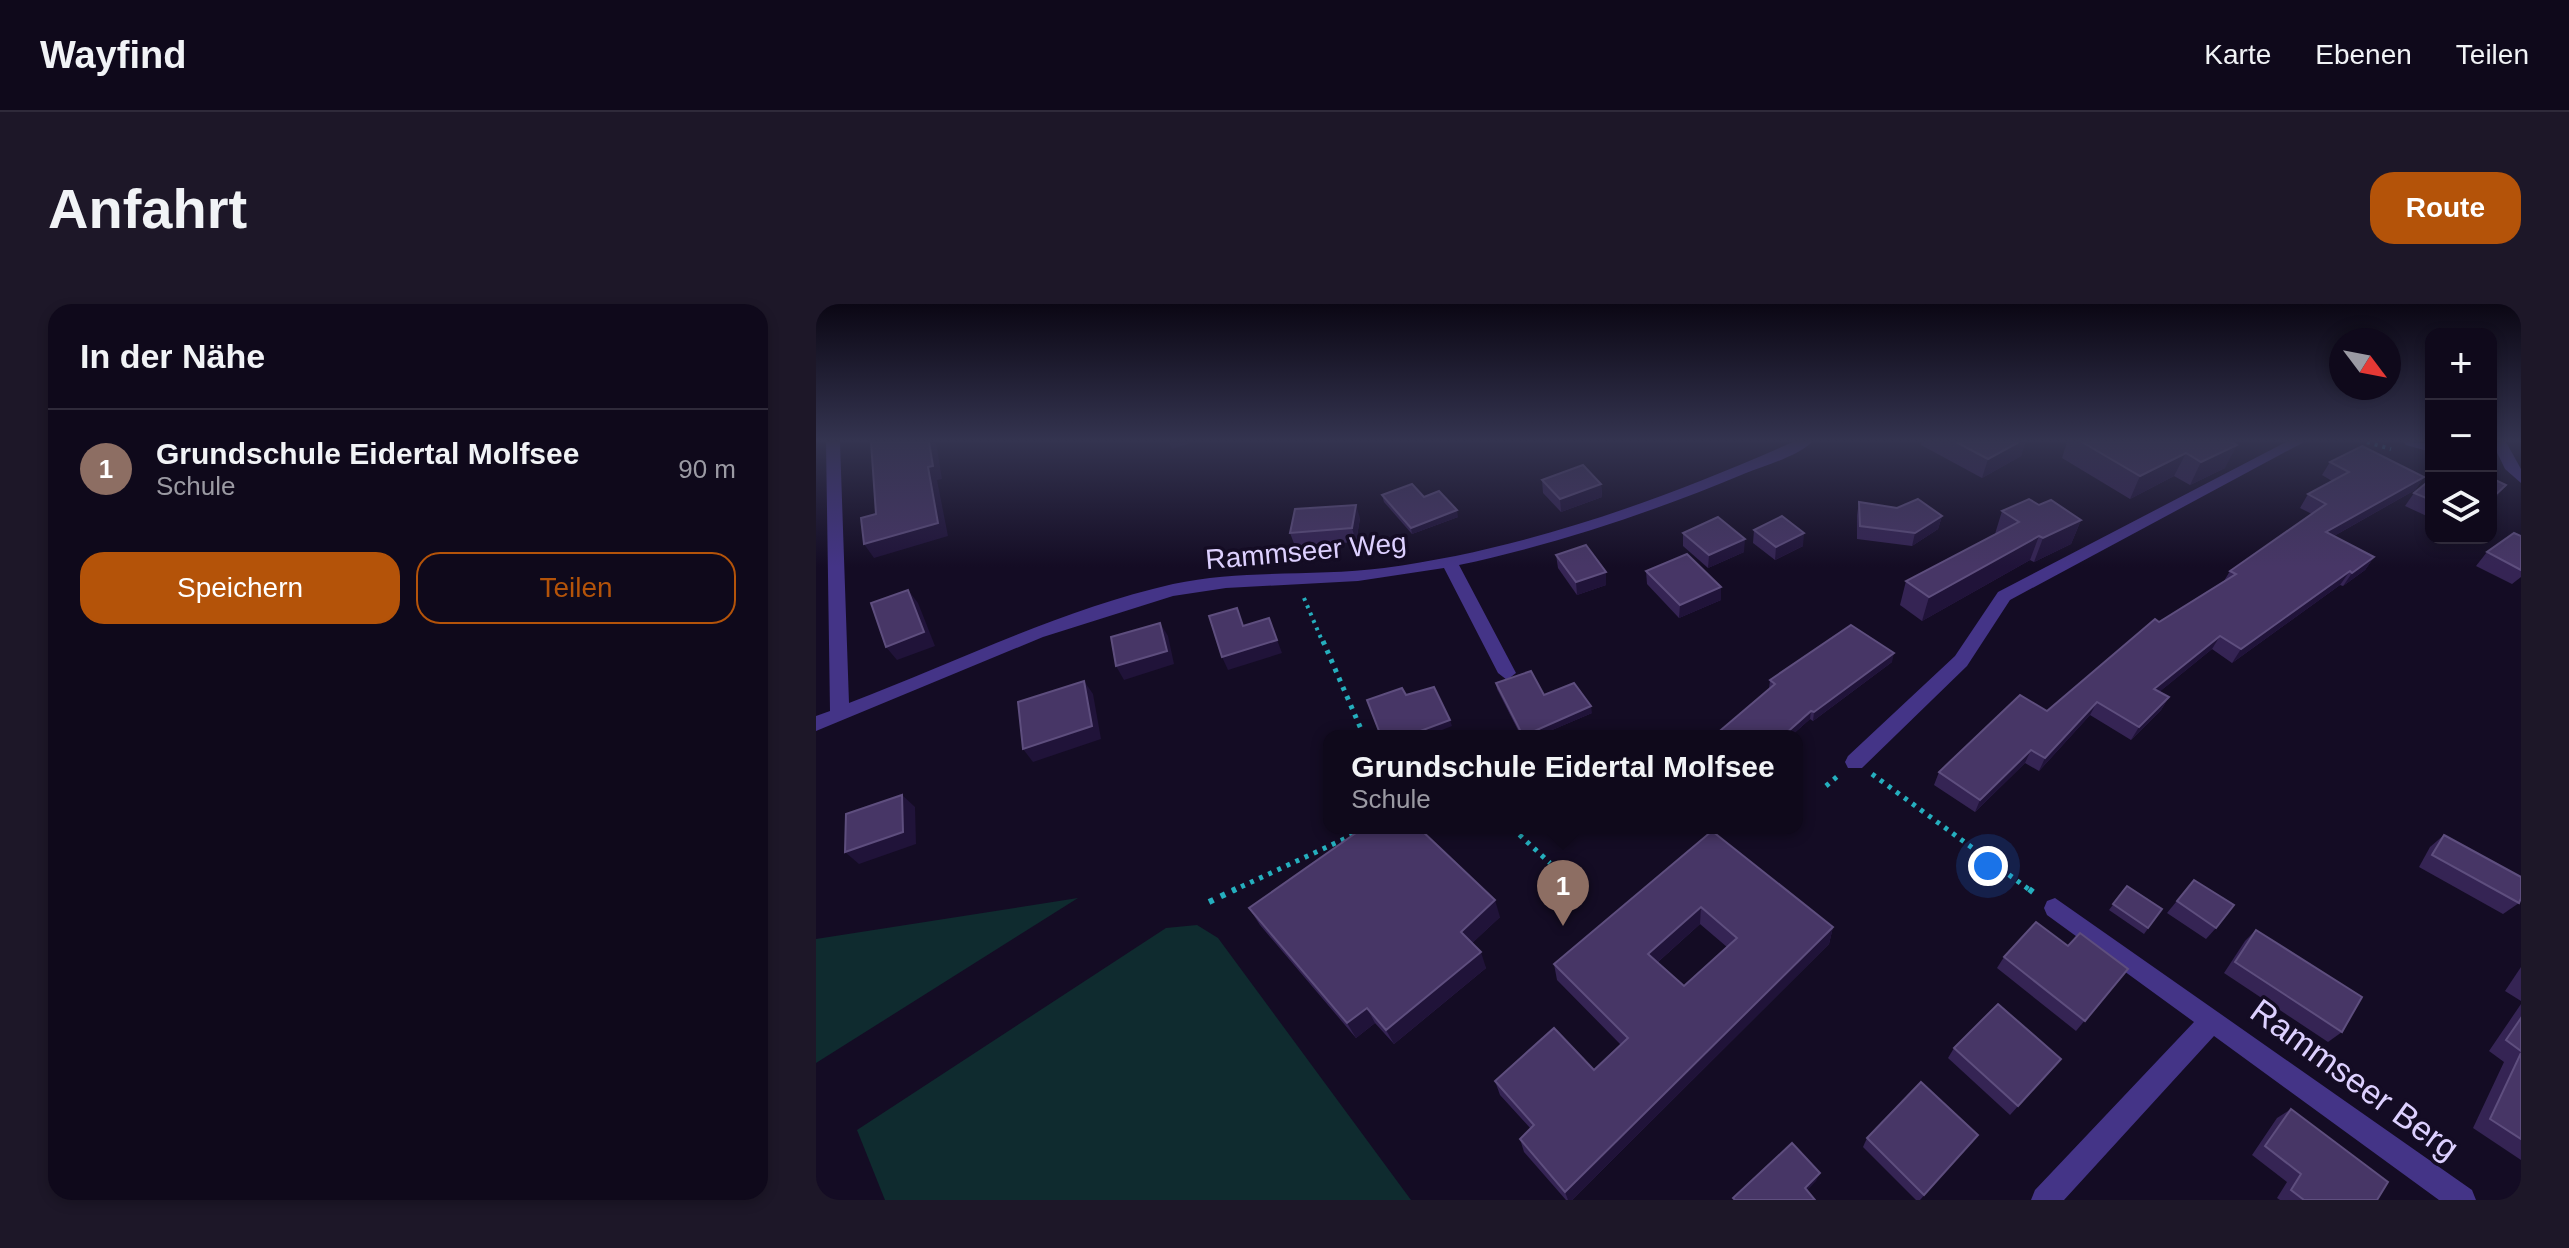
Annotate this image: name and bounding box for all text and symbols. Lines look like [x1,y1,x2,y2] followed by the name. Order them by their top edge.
[40,34,186,76] text: Wayfind
[2204,39,2271,70] text: Karte
[2315,39,2412,70] text: Ebenen
[2456,39,2529,70] text: Teilen
[2370,172,2521,244] button: Route
[48,177,247,240] text: Anfahrt
[2329,328,2401,400] north arrow
[2425,328,2497,544] map controls
[2425,328,2497,400] button: +
[80,337,265,375] text: In der Nähe
[2425,400,2497,472] button: −
[156,437,579,470] text: Grundschule Eidertal Molfsee
[99,454,113,484] text: 1
[678,454,736,484] text: 90 m
[156,471,236,501] text: Schule
[2425,472,2497,544] button: layers
[1204,527,1408,575] street label: Rammseer Weg
[80,552,400,624] button: Speichern
[416,552,736,624] button: Teilen
[1323,730,1803,834] popup
[1351,750,1775,783] text: Grundschule Eidertal Molfsee
[1351,784,1431,814] text: Schule
[1968,846,2008,886] your location
[1537,860,1589,926] pin: 1
[2244,991,2466,1167] street label: Rammseer Berg

